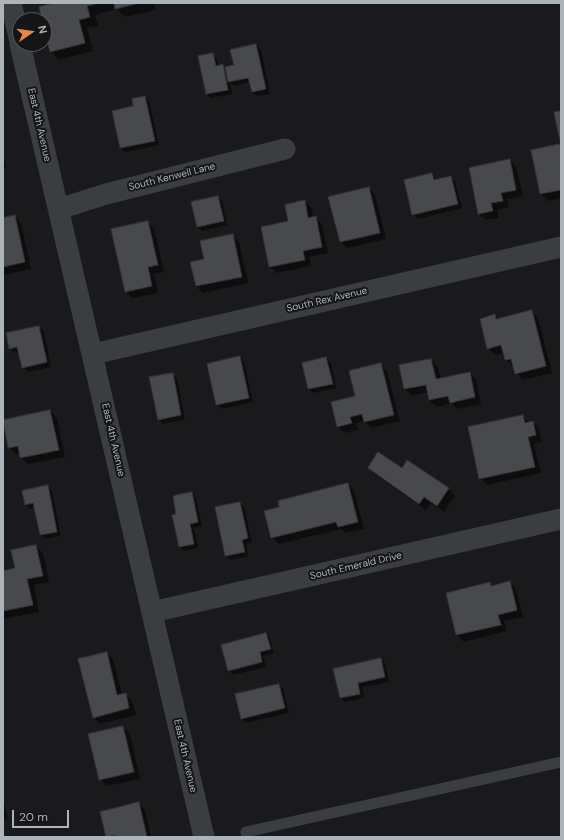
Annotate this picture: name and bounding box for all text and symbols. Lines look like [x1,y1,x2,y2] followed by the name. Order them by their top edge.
[12,12,52,52] north arrow
[35,24,50,35] text: N
[25,87,53,163] street label: East 4th Avenue
[127,160,217,194] street label: South Kenwell Lane
[285,285,369,315] street label: South Rex Avenue
[99,402,127,478] street label: East 4th Avenue
[309,550,403,582] street label: South Emerald Drive
[171,718,199,794] street label: East 4th Avenue
[14,802,71,828] scale bar
[19,809,48,825] text: 20 m

